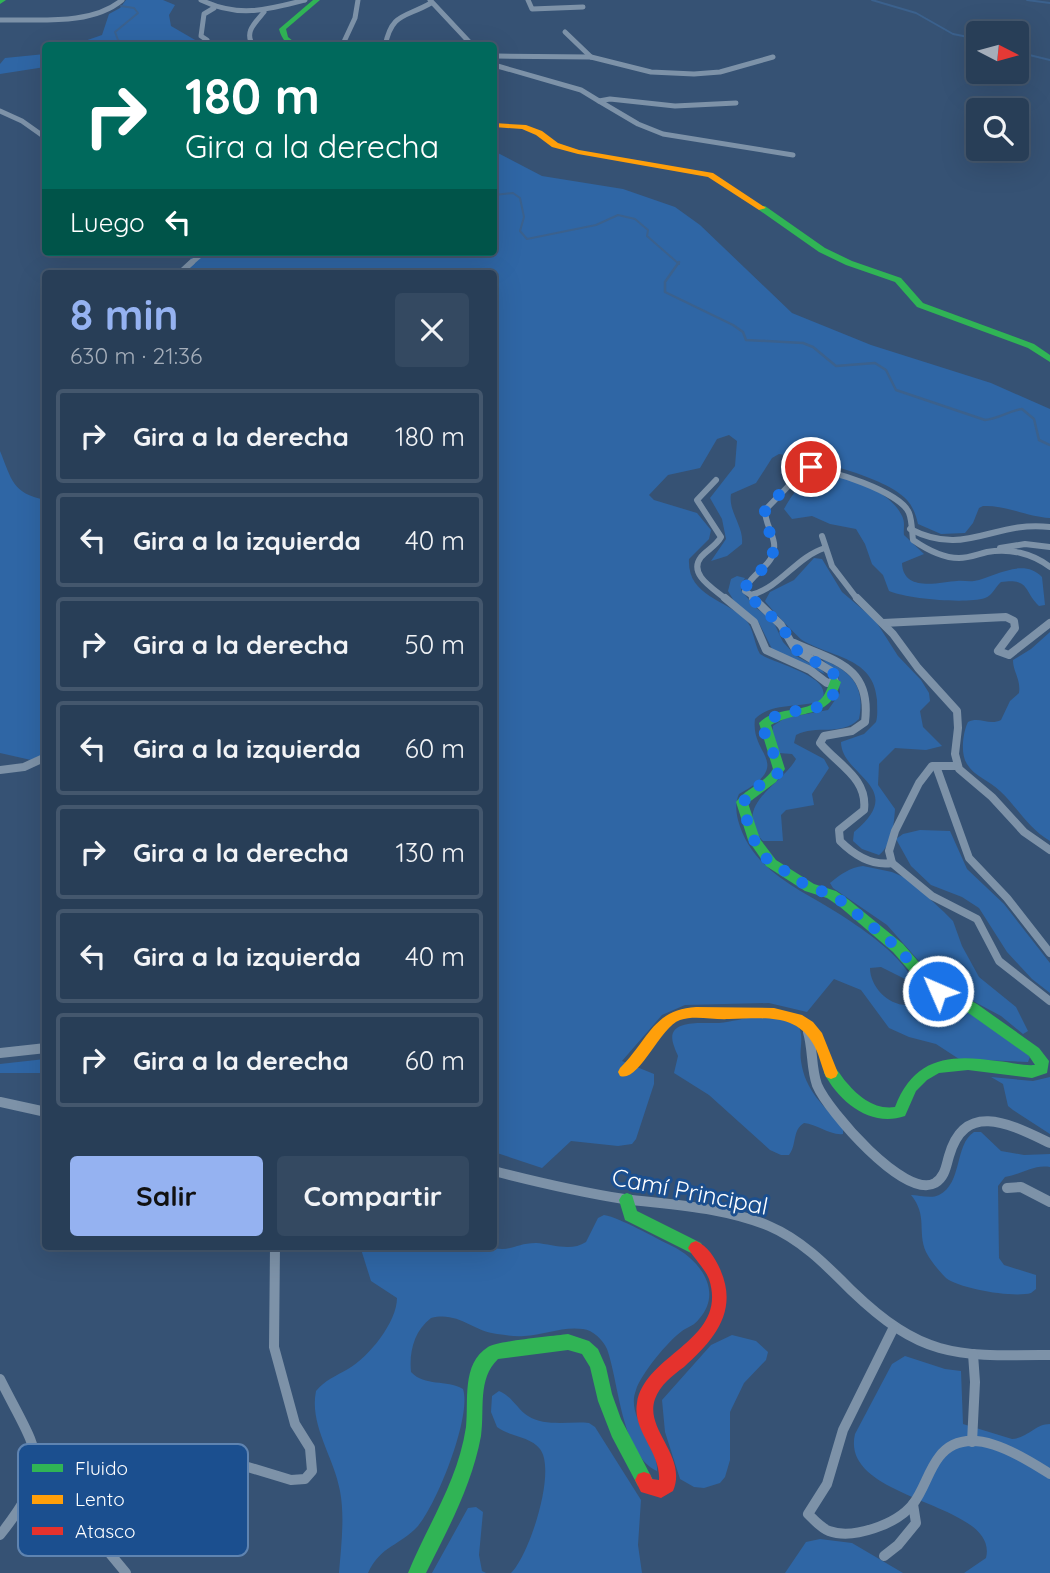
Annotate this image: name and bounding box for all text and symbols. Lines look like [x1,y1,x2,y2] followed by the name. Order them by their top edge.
[966,21,1029,84] north arrow
[966,21,1029,161] map controls
[185,65,320,126] text: 180 m
[70,70,161,161] icon: right
[966,98,1029,161] button: search
[185,126,439,166] text: Gira a la derecha
[159,203,197,241] icon: left
[70,206,145,239] text: Luego
[70,288,178,341] text: 8 min
[395,293,469,367] button: close
[70,341,202,370] text: 630 m · 21:36
[74,417,112,455] icon: right
[133,420,349,453] text: Gira a la derecha
[395,420,465,453] text: 180 m
[781,437,841,497] pin
[792,448,830,486] icon: arrive
[74,521,112,559] icon: left
[133,524,361,557] text: Gira a la izquierda
[405,524,465,557] text: 40 m
[74,625,112,663] icon: right
[133,628,349,661] text: Gira a la derecha
[405,628,465,661] text: 50 m
[74,729,112,767] icon: left
[133,732,361,765] text: Gira a la izquierda
[405,732,465,765] text: 60 m
[74,833,112,871] icon: right
[133,836,349,869] text: Gira a la derecha
[395,836,465,869] text: 130 m
[74,937,112,975] icon: left
[133,940,361,973] text: Gira a la izquierda
[405,940,465,973] text: 40 m
[901,954,975,1028] position arrow
[74,1041,112,1079] icon: right
[133,1044,349,1077] text: Gira a la derecha
[405,1044,465,1077] text: 60 m
[70,1156,263,1236] button: Salir
[277,1156,469,1236] button: Compartir
[610,1161,771,1221] street label: Camí Principal
[18,1444,248,1556] legend
[75,1456,128,1480] text: Fluido
[75,1487,125,1511] text: Lento
[75,1519,135,1543] text: Atasco

